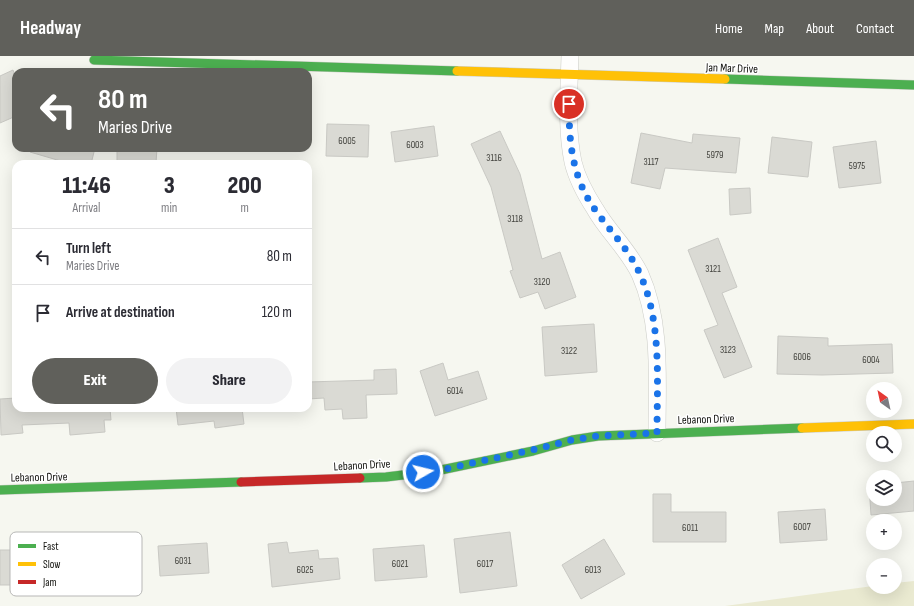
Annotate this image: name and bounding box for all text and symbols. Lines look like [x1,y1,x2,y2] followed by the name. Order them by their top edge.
[20,17,81,40] text: Headway
[715,20,743,37] text: Home
[765,20,784,37] text: Map
[806,20,834,37] text: About
[856,20,894,37] text: Contact
[705,60,758,77] street label: Jan Mar Drive
[98,83,147,116] text: 80 m
[32,84,84,136] icon: left
[552,87,586,121] pin
[558,93,580,115] icon: arrive
[98,117,172,138] text: Maries Drive
[338,135,356,147] house number: 6005
[406,139,424,151] house number: 6003
[707,149,723,161] house number: 5979
[486,152,502,164] house number: 3116
[643,156,659,168] house number: 3117
[849,160,865,172] house number: 5975
[62,171,111,200] text: 11:46
[164,171,175,200] text: 3
[228,171,262,200] text: 200
[73,200,101,216] text: Arrival
[161,200,177,216] text: min
[241,200,249,216] text: m
[507,213,523,225] house number: 3118
[66,239,111,258] text: Turn left
[32,246,54,268] icon: left
[267,247,292,266] text: 80 m
[66,258,120,274] text: Maries Drive
[705,263,721,275] house number: 3121
[534,276,550,288] house number: 3120
[32,302,54,324] icon: arrive
[66,303,175,322] text: Arrive at destination
[262,303,292,322] text: 120 m
[720,344,736,356] house number: 3123
[561,345,577,357] house number: 3122
[793,351,811,363] house number: 6006
[862,354,880,366] house number: 6004
[32,358,158,404] button: Exit
[166,358,292,404] button: Share
[866,382,902,418] north arrow
[866,382,902,594] map controls
[447,385,463,397] house number: 6014
[677,411,735,428] street label: Lebanon Drive
[866,426,902,462] button: search
[402,451,444,493] position arrow
[333,457,391,474] street label: Lebanon Drive
[10,470,68,485] street label: Lebanon Drive
[866,470,902,506] button: layers
[866,514,902,550] button: +
[793,521,811,533] house number: 6007
[682,522,698,534] house number: 6011
[10,532,142,596] legend
[43,540,59,553] text: Fast
[175,555,192,567] house number: 6031
[43,558,60,571] text: Slow
[392,558,409,570] house number: 6021
[477,558,493,570] house number: 6017
[866,558,902,594] button: −
[297,564,313,576] house number: 6025
[585,564,601,576] house number: 6013
[42,576,57,589] text: Jam

